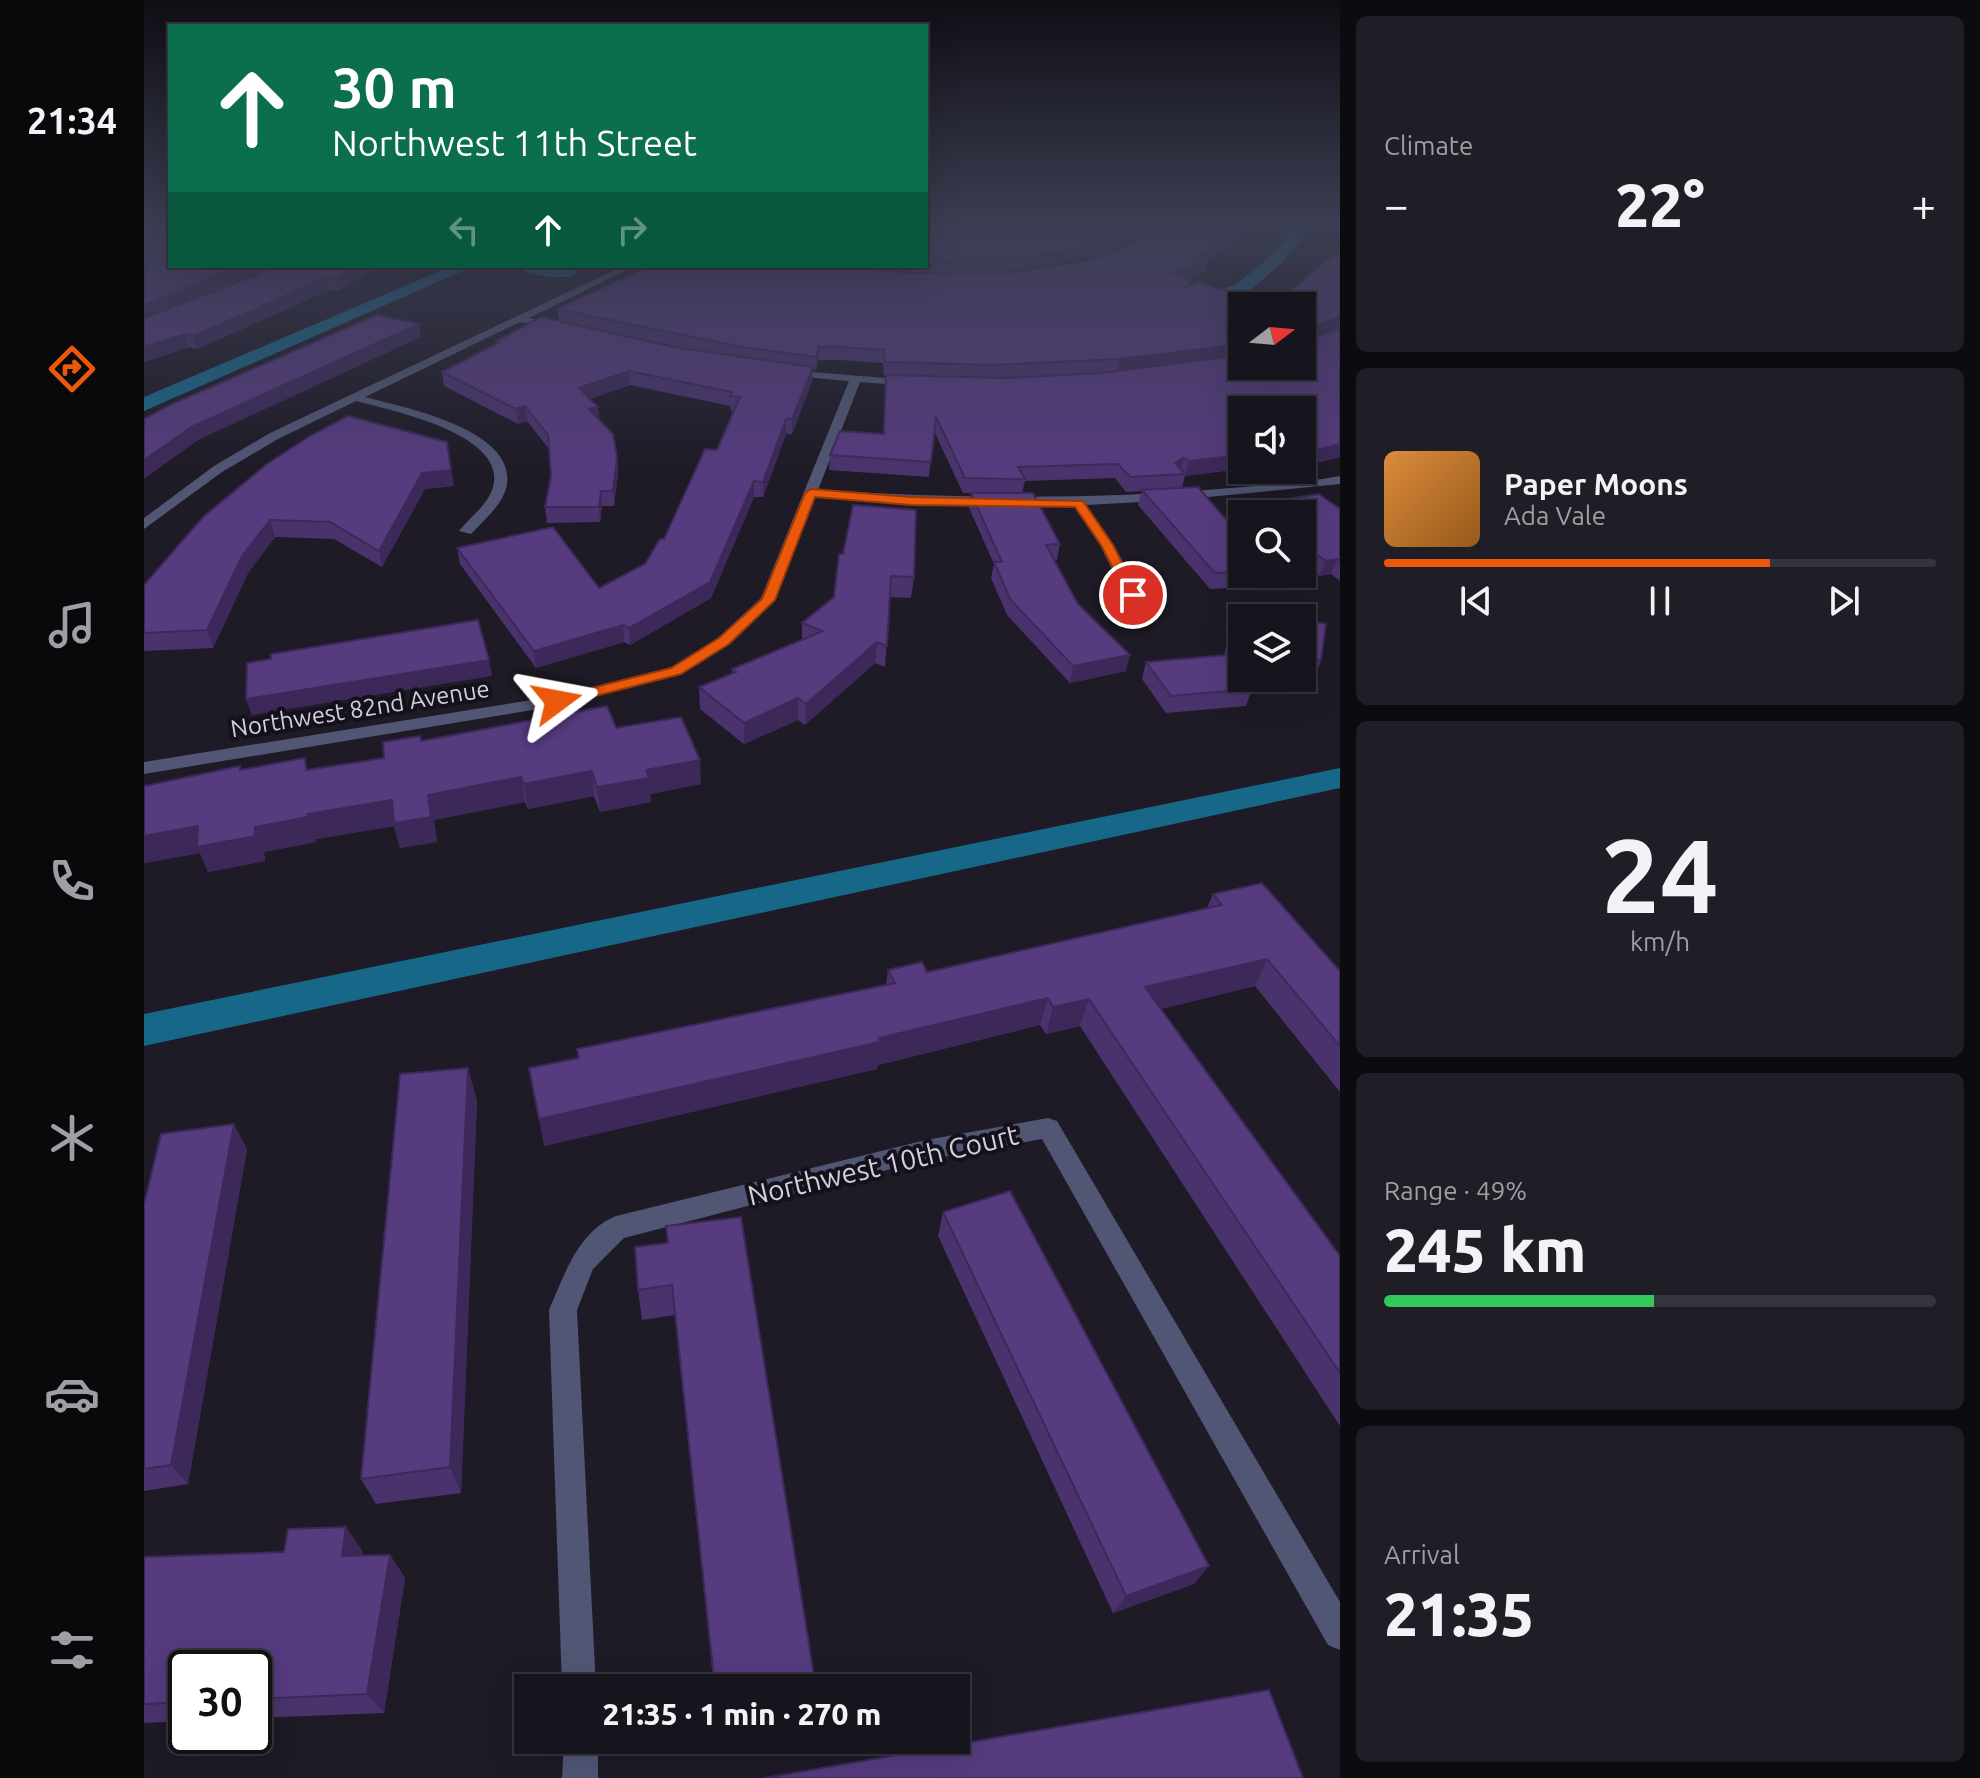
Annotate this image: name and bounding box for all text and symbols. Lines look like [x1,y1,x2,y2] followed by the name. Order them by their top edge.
[200,56,304,160] icon: ahead
[332,56,457,119] text: 30 m
[27,100,117,141] text: 21:34
[332,122,697,163] text: Northwest 11th Street
[1384,131,1473,160] text: Climate
[1615,171,1705,238] text: 22°
[1384,180,1409,229] text: −
[1911,180,1936,229] text: +
[442,208,486,252] icon: left
[526,208,570,252] icon: ahead
[610,208,654,252] icon: right
[1228,292,1316,380] north arrow
[1228,292,1316,692] map controls
[44,341,100,397] icon: directions
[1228,396,1316,484] button: sound
[1504,467,1688,501] text: Paper Moons
[1228,500,1316,588] button: search
[1504,501,1606,530] text: Ada Vale
[1099,561,1167,629] pin
[1111,573,1155,617] icon: arrive
[1454,579,1498,623] icon: previous
[1638,579,1682,623] icon: pause
[1822,579,1866,623] icon: next
[44,597,100,653] icon: music
[1228,604,1316,692] button: layers
[515,659,599,743] position arrow
[229,675,491,742] street label: Northwest 82nd Avenue
[1601,816,1719,933] text: 24
[44,853,100,909] icon: phone
[1630,927,1690,956] text: km/h
[44,1110,100,1166] icon: climate
[745,1118,1021,1211] street label: Northwest 10th Court
[1384,1176,1527,1205] text: Range · 49%
[1384,1216,1586,1283] text: 245 km
[44,1366,100,1422] icon: car
[1384,1540,1460,1569] text: Arrival
[1384,1580,1534,1647] text: 21:35
[44,1622,100,1678] icon: filters
[168,1650,272,1754] speed limit sign: 30
[603,1697,881,1731] text: 21:35 · 1 min · 270 m

